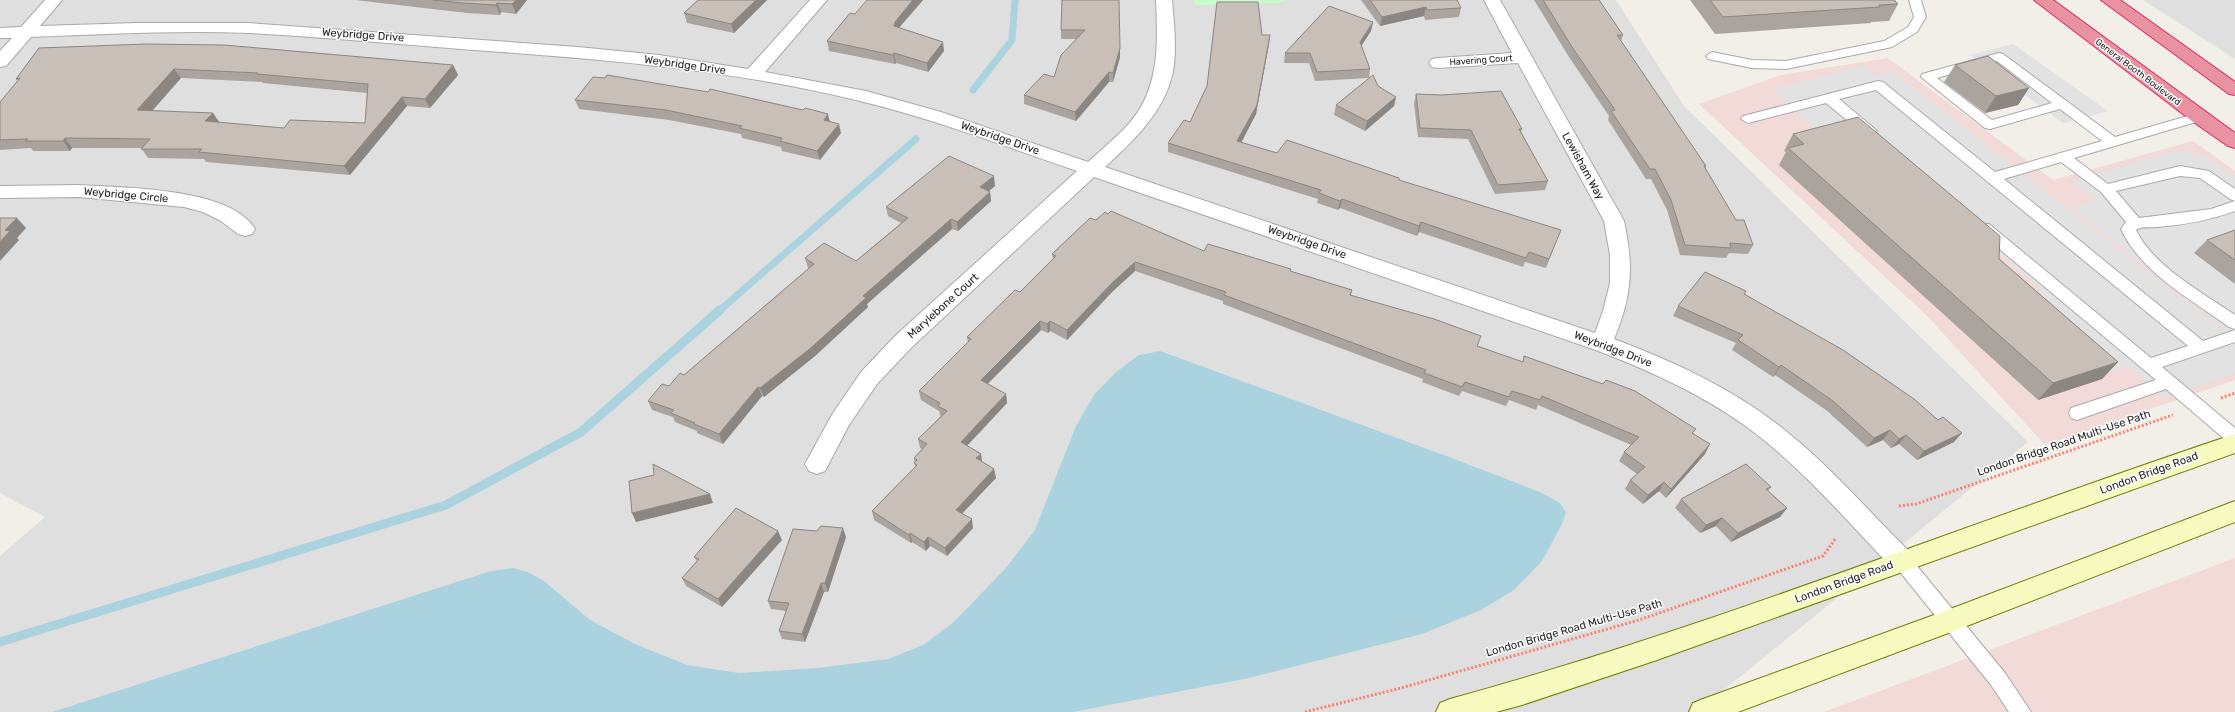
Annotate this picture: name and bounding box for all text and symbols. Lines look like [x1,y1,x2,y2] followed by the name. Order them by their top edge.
[321,26,405,44] street label: Weybridge Drive
[2093,37,2183,107] street label: General Booth Boulevard
[643,53,727,77] street label: Weybridge Drive
[1449,53,1513,67] street label: Havering Court
[959,118,1041,158] street label: Weybridge Drive
[1559,130,1607,202] street label: Lewisham Way
[83,185,169,205] street label: Weybridge Circle
[1266,222,1348,262] street label: Weybridge Drive
[905,270,982,341] street label: Marylebone Court
[1572,328,1654,370] street label: Weybridge Drive
[1976,407,2152,479] street label: London Bridge Road Multi-Use Path
[2098,449,2200,497] street label: London Bridge Road
[1793,558,1895,606] street label: London Bridge Road
[1484,597,1664,659] street label: London Bridge Road Multi-Use Path

